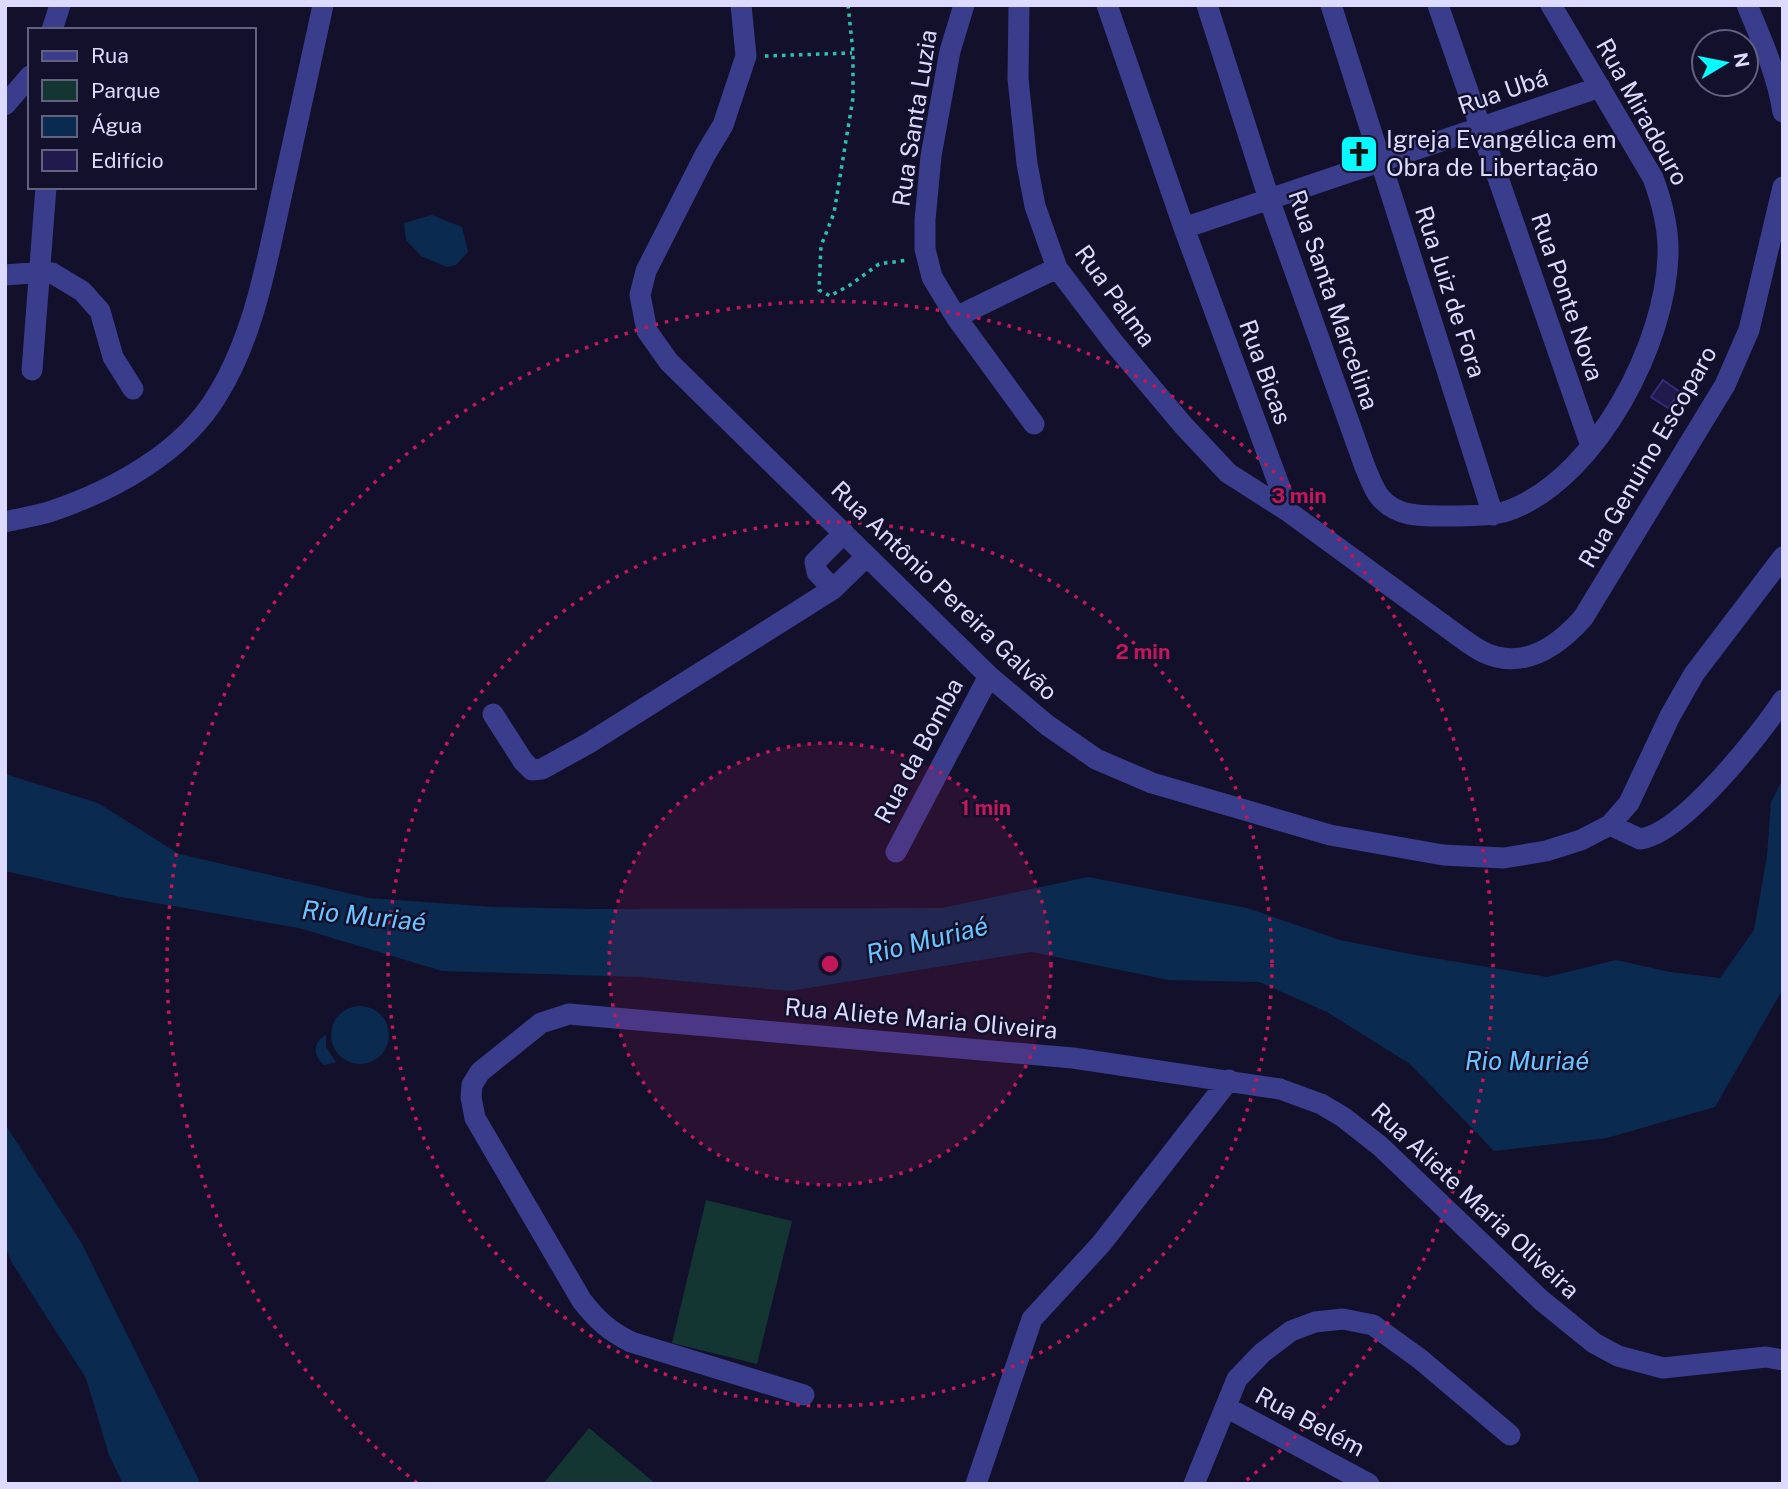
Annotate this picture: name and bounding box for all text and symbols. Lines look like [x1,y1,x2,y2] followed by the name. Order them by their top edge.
[886,27,942,208] street label: Rua Santa Luzia
[28,28,256,189] legend
[1690,28,1760,98] north arrow
[1591,33,1695,190] street label: Rua Miradouro
[91,43,129,68] text: Rua
[1730,51,1754,69] text: N
[1454,63,1551,119] street label: Rua Ubá
[91,78,160,103] text: Parque
[91,113,142,138] text: Água
[1386,125,1617,181] place label: Igreja Evangélica em Obra de Libertação
[1338,133,1380,175] church icon: Igreja Evangélica em Obra de Libertação
[91,148,164,173] text: Edifício
[1283,186,1385,413] street label: Rua Santa Marcelina
[1410,202,1492,381] street label: Rua Juiz de Fora
[1526,209,1610,384] street label: Rua Ponte Nova
[1070,239,1162,352] street label: Rua Palma
[1234,316,1298,428] street label: Rua Bicas
[1572,341,1722,572] street label: Rua Genuino Escoparo
[826,475,1063,706] street label: Rua Antônio Pereira Galvão
[1271,483,1327,508] text: 3 min
[1115,639,1171,664] text: 2 min
[868,673,968,828] street label: Rua da Bomba
[961,795,1011,820] text: 1 min
[300,894,428,937] water label: Rio Muriaé
[863,909,991,970] water label: Rio Muriaé
[818,952,842,976] centre of rings
[784,992,1059,1044] street label: Rua Aliete Maria Oliveira
[1465,1045,1589,1076] water label: Rio Muriaé
[1366,1097,1585,1304] street label: Rua Aliete Maria Oliveira
[1251,1381,1370,1462] street label: Rua Belém

